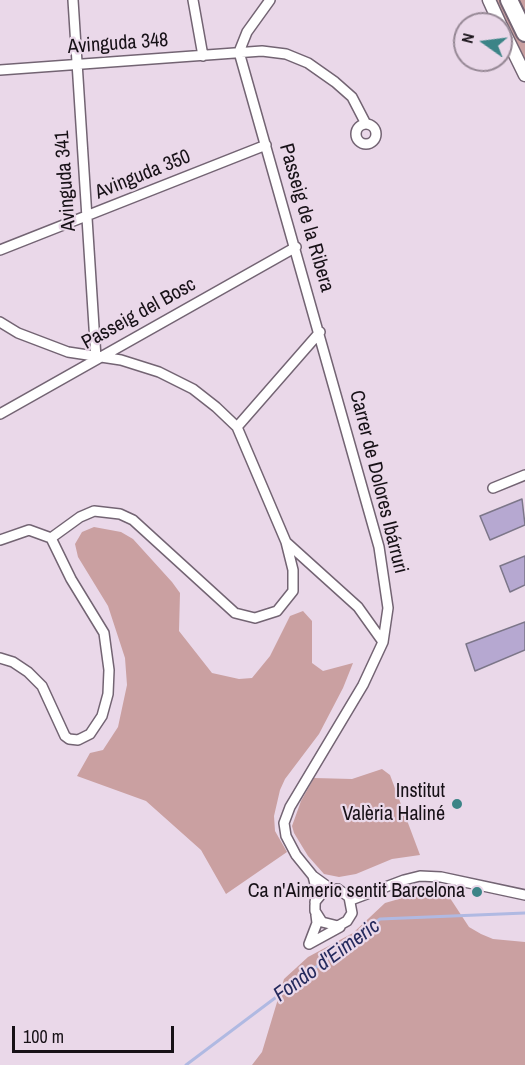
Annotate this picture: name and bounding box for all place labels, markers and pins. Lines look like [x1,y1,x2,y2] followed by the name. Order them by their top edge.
[342,780,445,827] place label: Institut Valèria Haliné
[450,797,464,811] marker: Institut Valèria Haliné
[248,880,465,904] place label: Ca n'Aimeric sentit Barcelona
[470,885,484,899] marker: Ca n'Aimeric sentit Barcelona

